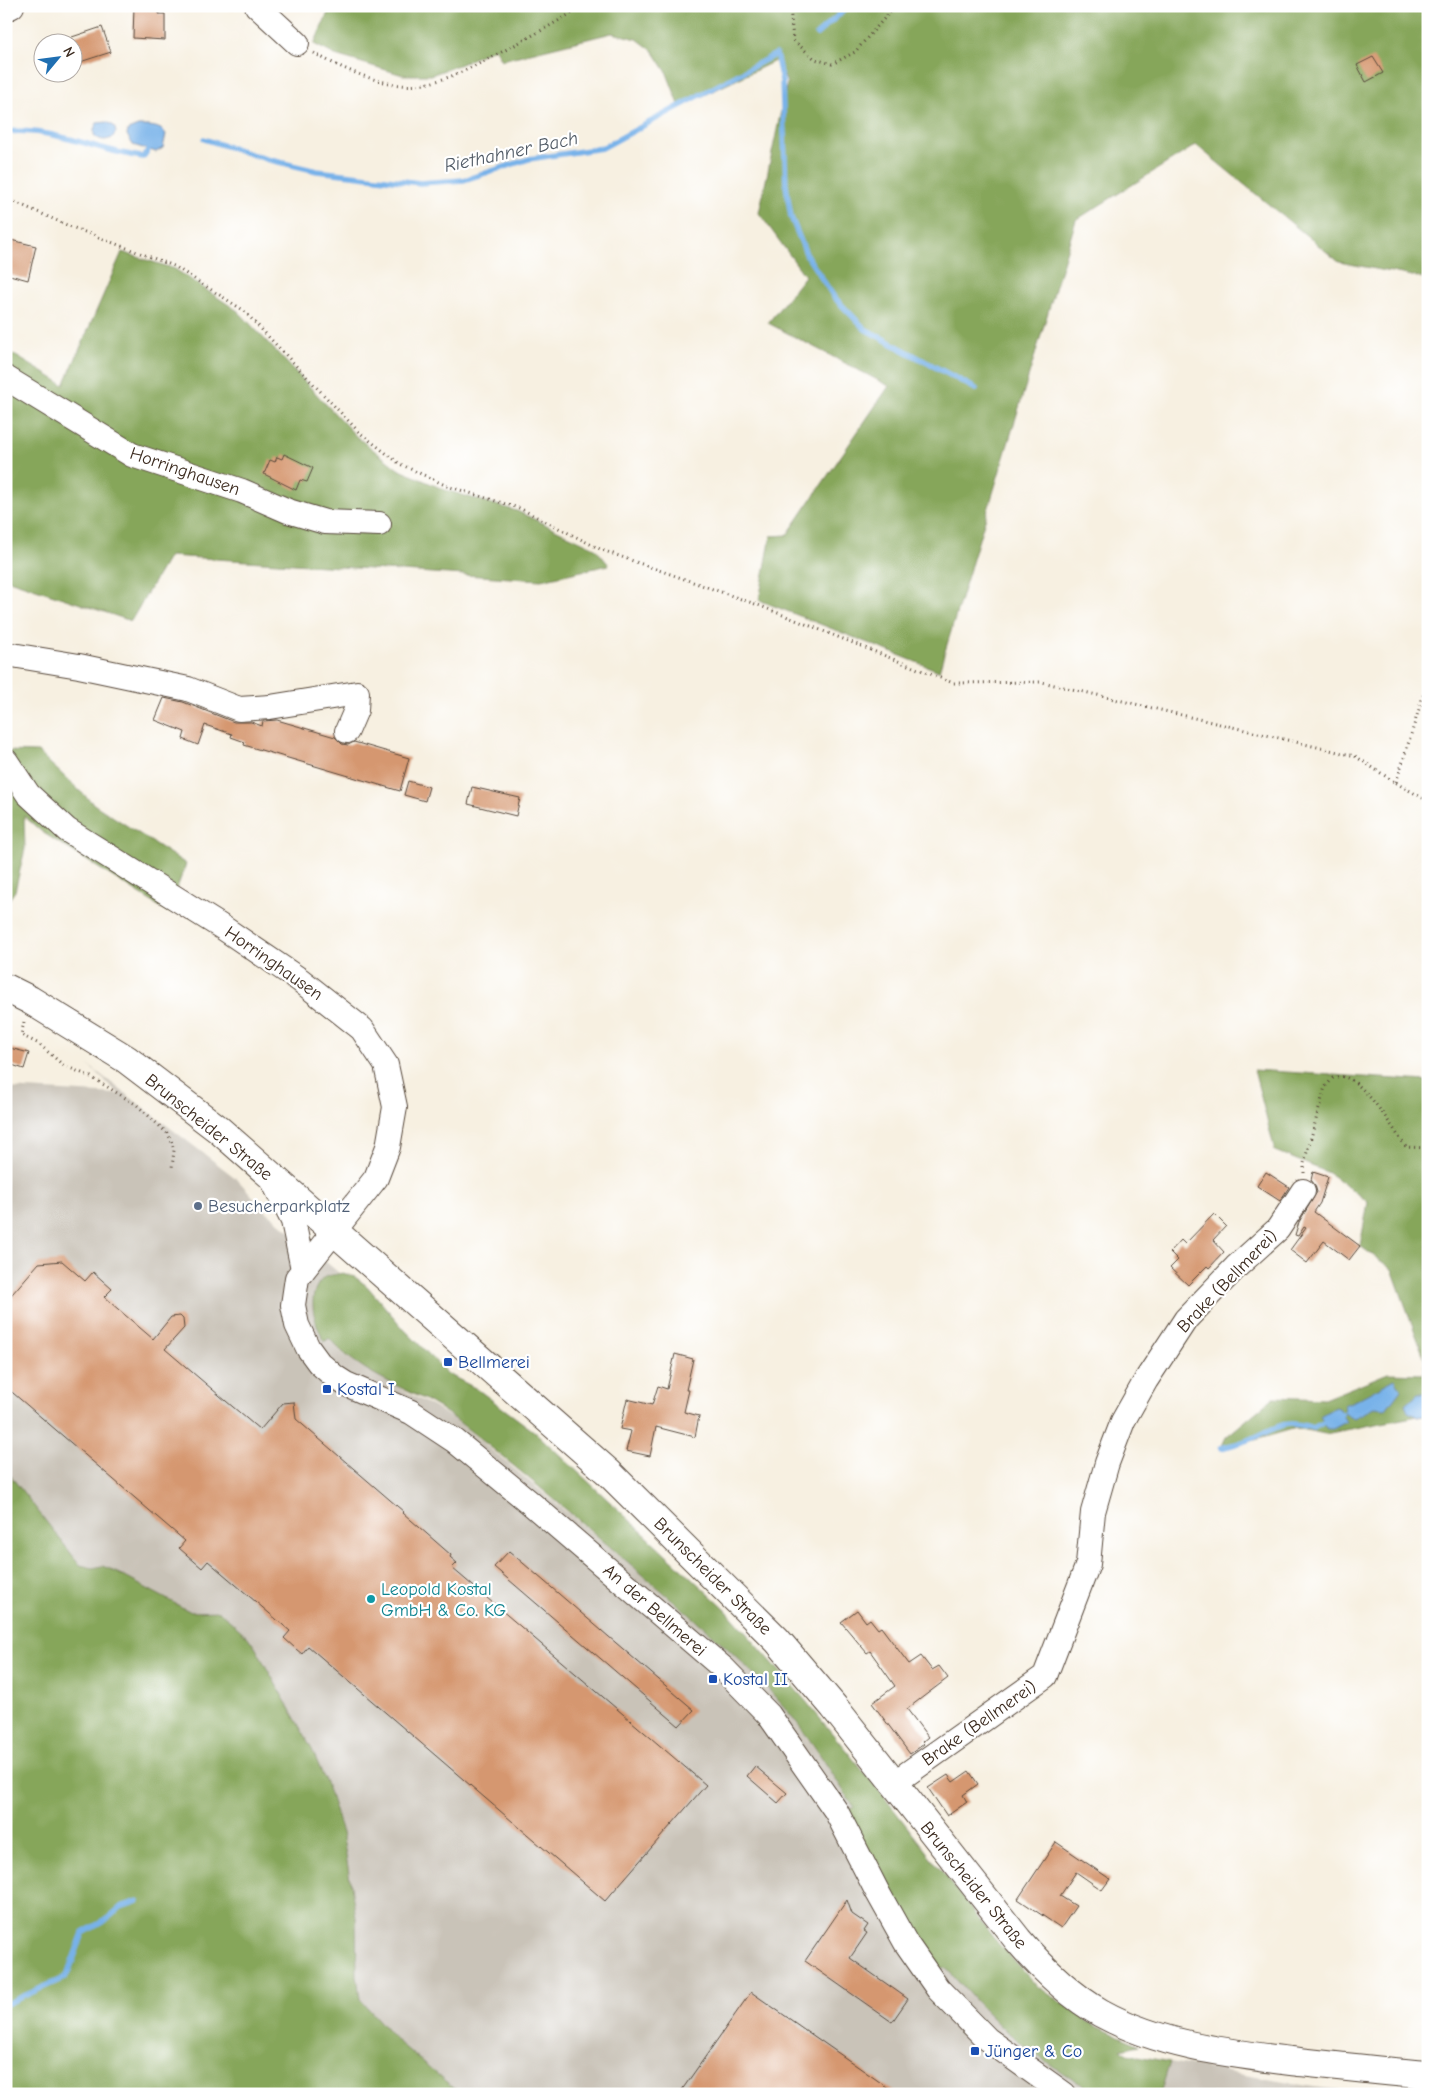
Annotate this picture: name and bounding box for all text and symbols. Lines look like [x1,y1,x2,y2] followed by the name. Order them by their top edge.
[32,32,82,82] north arrow
[59,44,79,60] text: N
[442,127,580,177] water label: Riethahner Bach
[127,443,243,500] street label: Horringhausen
[221,922,327,1005] street label: Horringhausen
[141,1070,277,1185] street label: Brunscheider Straße
[208,1196,350,1217] place label: Besucherparkplatz
[192,1200,204,1212] marker: Besucherparkplatz
[1173,1226,1282,1337] street label: Brake (Bellmerei)
[458,1352,530,1373] place label: Bellmerei
[442,1356,454,1368] marker: Bellmerei
[337,1379,395,1400] place label: Kostal I
[321,1383,333,1395] marker: Kostal I
[649,1513,776,1640] street label: Brunscheider Straße
[599,1560,711,1661] street label: An der Bellmerei
[381,1579,506,1621] place label: Leopold Kostal GmbH & Co. KG
[365,1593,377,1605] marker: Leopold Kostal GmbH & Co. KG
[723,1669,788,1690] place label: Kostal II
[707,1673,719,1685] marker: Kostal II
[918,1676,1041,1771] street label: Brake (Bellmerei)
[916,1817,1031,1953] street label: Brunscheider Straße
[985,2041,1082,2062] place label: Jünger & Co
[969,2045,981,2057] marker: Jünger & Co

